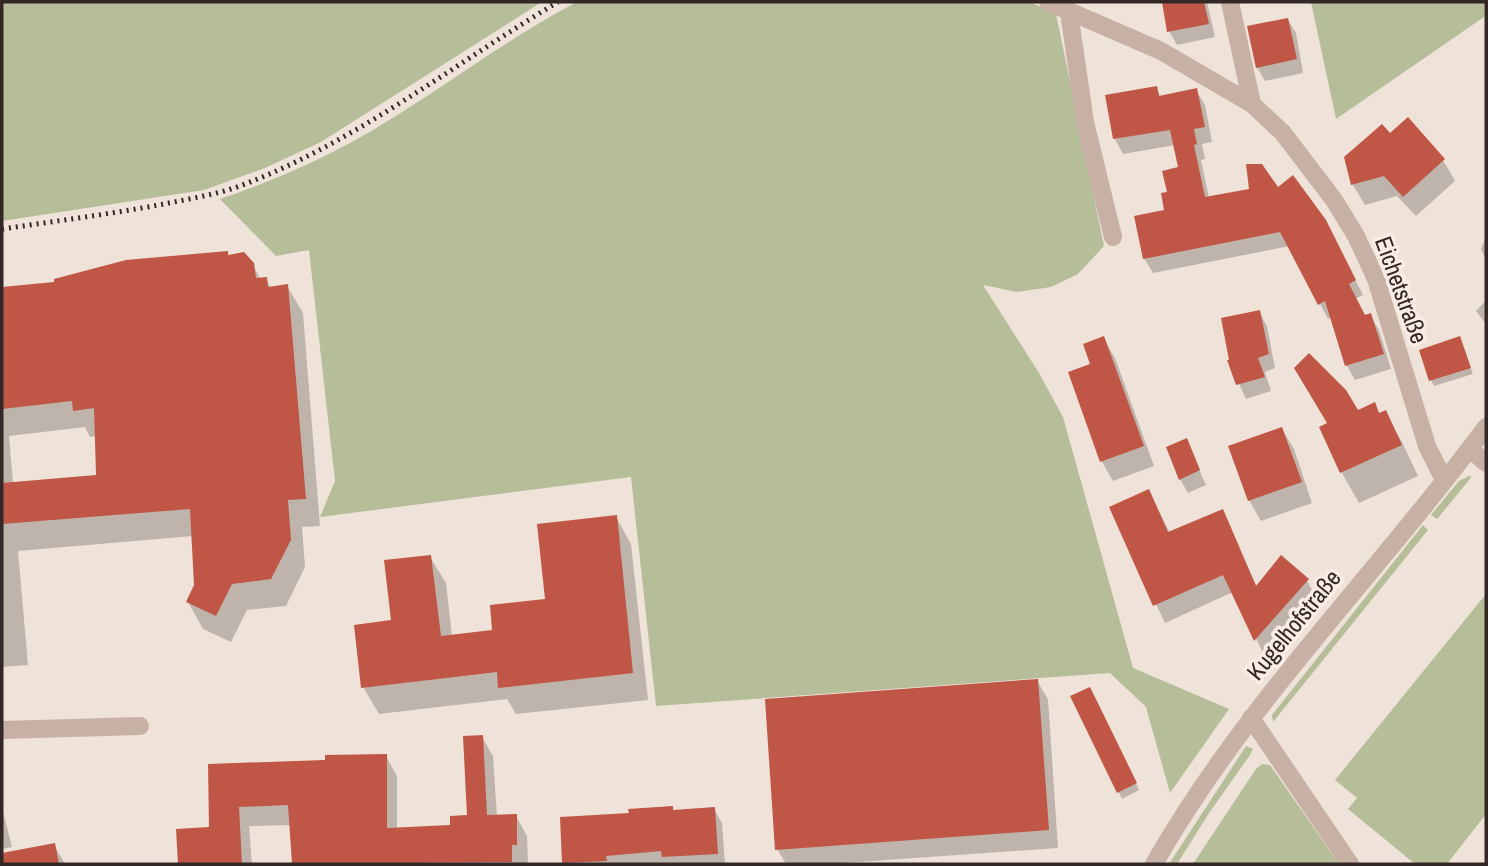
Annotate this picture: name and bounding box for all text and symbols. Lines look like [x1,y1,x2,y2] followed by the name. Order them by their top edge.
[1368,232,1436,348] street label: Eichetstraße
[1239,562,1348,686] street label: Kugelhofstraße

